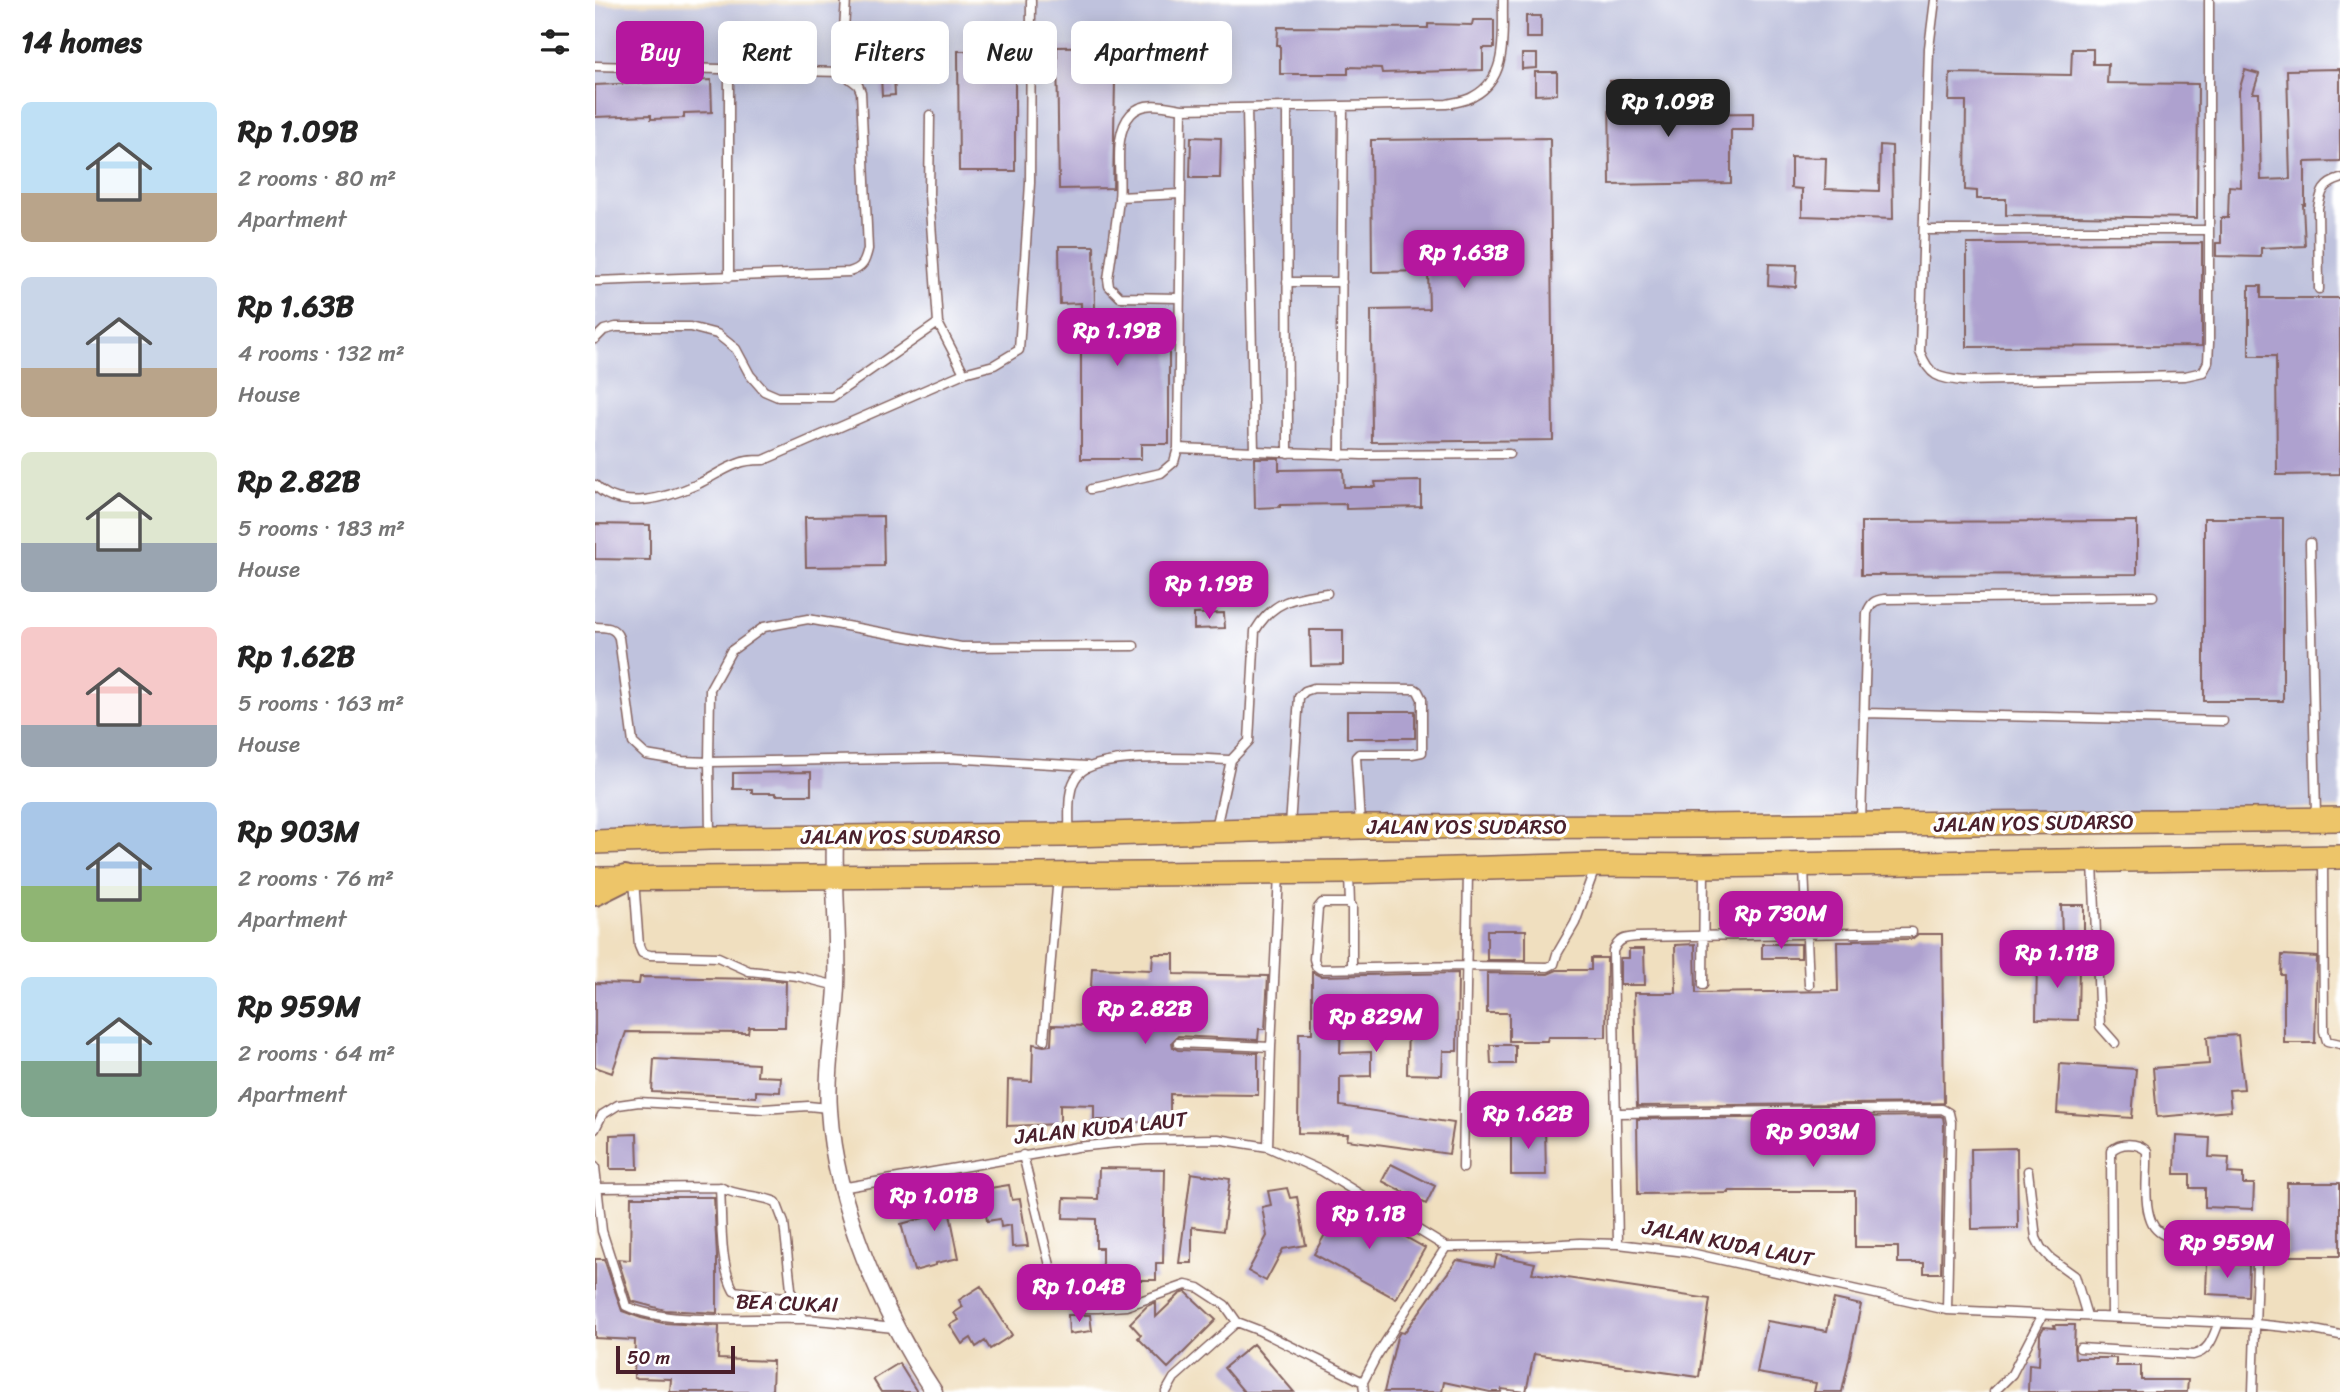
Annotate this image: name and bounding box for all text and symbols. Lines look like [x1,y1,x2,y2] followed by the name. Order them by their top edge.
[21,15,142,69] text: 14 homes
[616,21,704,84] chip: Buy
[718,21,817,84] chip: Rent
[831,21,949,84] chip: Filters
[963,21,1057,84] chip: New
[1071,21,1232,84] chip: Apartment
[536,23,574,61] icon: filters
[1596,80,1740,139] pin: Rp 1.09B
[1622,81,1714,122] text: Rp 1.09B
[238,104,358,158] text: Rp 1.09B
[77,130,161,214] icon: home
[238,158,396,199] text: 2 rooms · 80 m²
[238,199,347,240] text: Apartment
[1392,230,1536,290] pin: Rp 1.63B
[1419,232,1509,273] text: Rp 1.63B
[238,279,354,333] text: Rp 1.63B
[77,305,161,389] icon: home
[1045,308,1189,368] pin: Rp 1.19B
[1073,310,1161,351] text: Rp 1.19B
[238,333,405,374] text: 4 rooms · 132 m²
[238,374,300,415] text: House
[238,454,361,508] text: Rp 2.82B
[77,480,161,564] icon: home
[238,508,405,549] text: 5 rooms · 183 m²
[238,549,300,590] text: House
[1137,562,1281,621] pin: Rp 1.19B
[1165,563,1253,604] text: Rp 1.19B
[238,629,355,683] text: Rp 1.62B
[77,655,161,739] icon: home
[238,683,404,724] text: 5 rooms · 163 m²
[238,724,300,765] text: House
[1933,802,2134,844] street label: JALAN YOS SUDARSO
[238,804,359,858] text: Rp 903M
[1366,808,1567,846] street label: JALAN YOS SUDARSO
[800,818,1001,856] street label: JALAN YOS SUDARSO
[77,830,161,914] icon: home
[238,858,394,899] text: 2 rooms · 76 m²
[1716,892,1846,951] pin: Rp 730M
[1735,893,1827,934] text: Rp 730M
[238,899,347,940] text: Apartment
[1985,930,2129,990] pin: Rp 1.11B
[2015,932,2099,973] text: Rp 1.11B
[238,979,361,1033] text: Rp 959M
[1073,986,1217,1046] pin: Rp 2.82B
[1098,988,1192,1029] text: Rp 2.82B
[1311,995,1441,1054] pin: Rp 829M
[1329,996,1423,1037] text: Rp 829M
[77,1005,161,1089] icon: home
[238,1033,395,1074] text: 2 rooms · 64 m²
[238,1074,347,1115] text: Apartment
[1456,1092,1600,1151] pin: Rp 1.62B
[1483,1093,1573,1134] text: Rp 1.62B
[1012,1100,1191,1156] street label: JALAN KUDA LAUT
[1748,1110,1878,1169] pin: Rp 903M
[1766,1111,1860,1152] text: Rp 903M
[862,1174,1006,1233] pin: Rp 1.01B
[890,1175,978,1216] text: Rp 1.01B
[1304,1192,1434,1251] pin: Rp 1.1B
[1332,1193,1406,1234] text: Rp 1.1B
[1638,1208,1818,1278] street label: JALAN KUDA LAUT
[2162,1220,2292,1280] pin: Rp 959M
[2180,1222,2274,1263] text: Rp 959M
[1007,1264,1151,1324] pin: Rp 1.04B
[1033,1266,1125,1307] text: Rp 1.04B
[735,1282,839,1324] street label: BEA CUKAI
[627,1341,670,1374] text: 50 m
[616,1343,735,1375] scale bar

